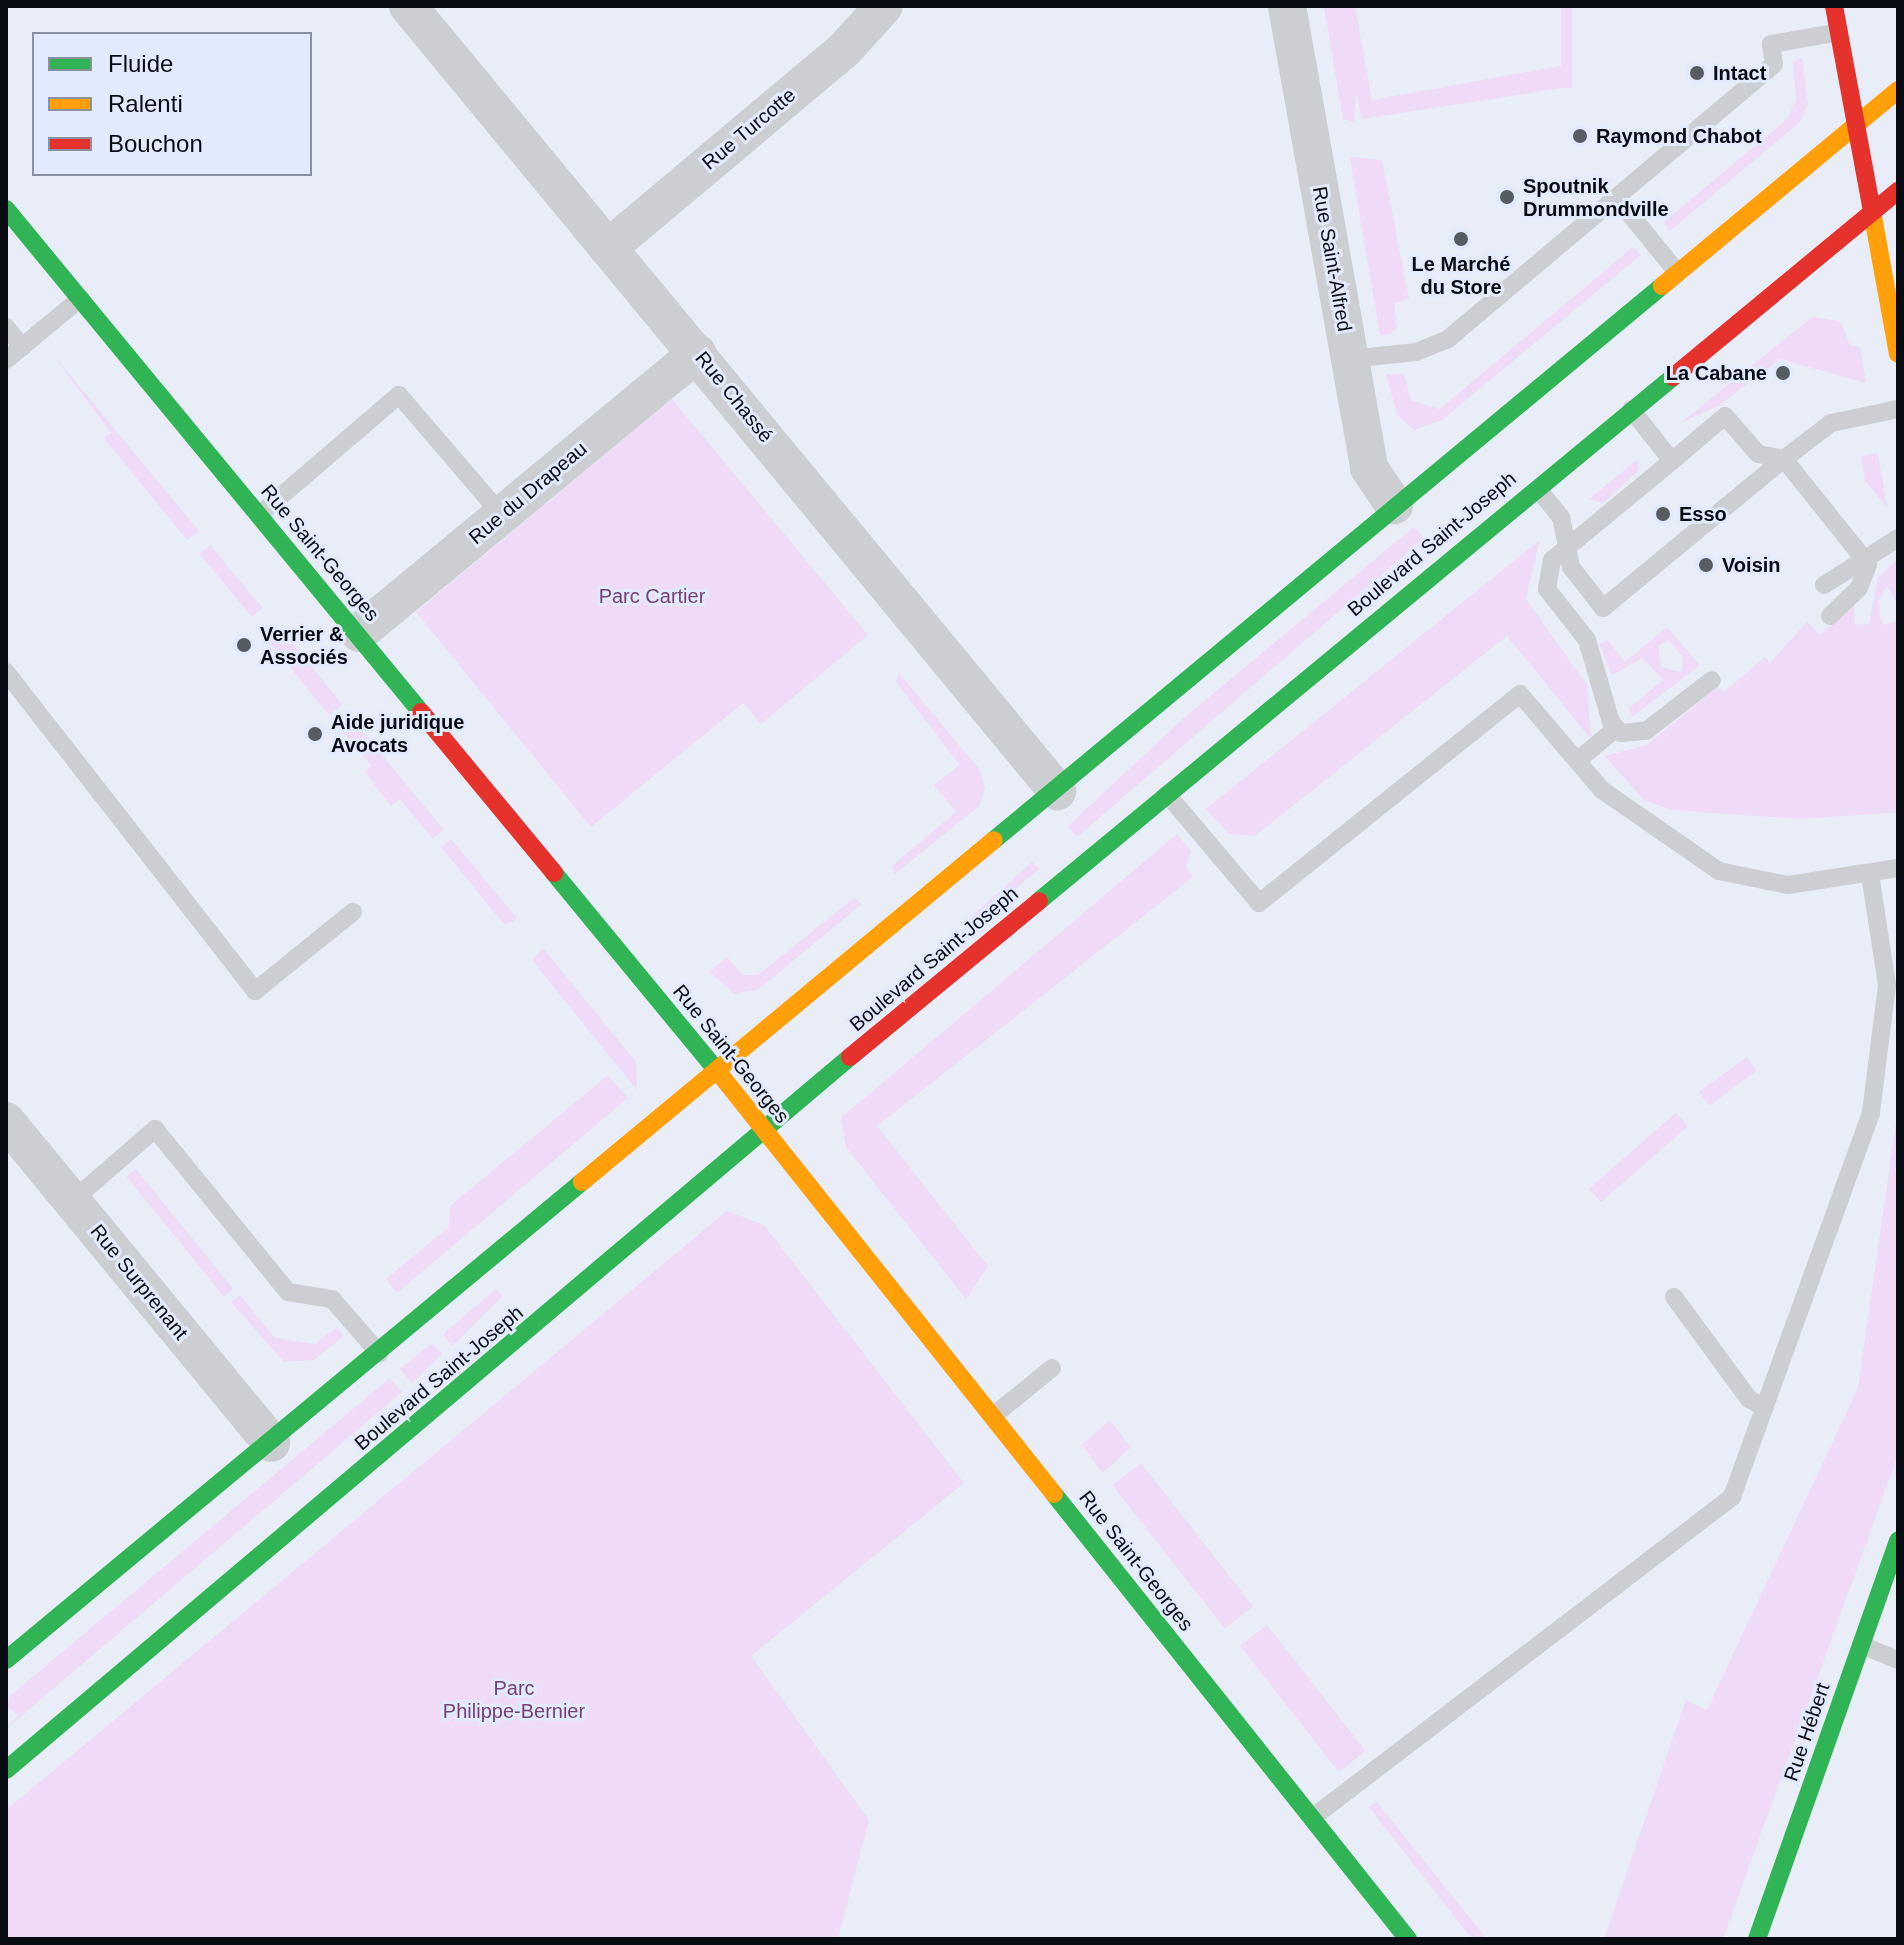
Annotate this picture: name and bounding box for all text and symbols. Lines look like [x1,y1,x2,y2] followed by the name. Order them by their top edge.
[32,32,312,176] legend
[108,50,173,77] text: Fluide
[1713,61,1766,85] place label: Intact
[1688,64,1706,82] marker: Intact
[697,83,801,175] street label: Rue Turcotte
[108,90,183,117] text: Ralenti
[1596,124,1762,148] place label: Raymond Chabot
[1571,127,1589,145] marker: Raymond Chabot
[108,130,203,157] text: Bouchon
[1523,174,1669,221] place label: Spoutnik Drummondville
[1307,185,1357,333] street label: Rue Saint-Alfred
[1498,188,1516,206] marker: Spoutnik Drummondville
[1452,230,1470,248] marker: Le Marché du Store
[1412,252,1510,299] place label: Le Marché du Store
[690,347,778,447] street label: Rue Chassé
[1666,361,1767,385] place label: La Cabane
[1774,364,1792,382] marker: La Cabane
[464,437,592,549] street label: Rue du Drapeau
[1343,467,1521,621] street label: Boulevard Saint-Joseph
[256,480,384,626] street label: Rue Saint-Georges
[1679,502,1727,526] place label: Esso
[1654,505,1672,523] marker: Esso
[1722,553,1781,577] place label: Voisin
[1697,556,1715,574] marker: Voisin
[599,584,705,608] park label: Parc Cartier
[260,622,348,669] place label: Verrier & Associés
[235,636,253,654] marker: Verrier & Associés
[331,710,464,757] place label: Aide juridique Avocats
[306,725,324,743] marker: Aide juridique Avocats
[845,882,1023,1036] street label: Boulevard Saint-Joseph
[668,980,794,1128] street label: Rue Saint-Georges
[85,1220,193,1344] street label: Rue Surprenant
[350,1301,528,1455] street label: Boulevard Saint-Joseph
[1074,1486,1198,1636] street label: Rue Saint-Georges
[443,1676,585,1723] park label: Parc Philippe-Bernier
[1779,1680,1835,1784] street label: Rue Hébert

